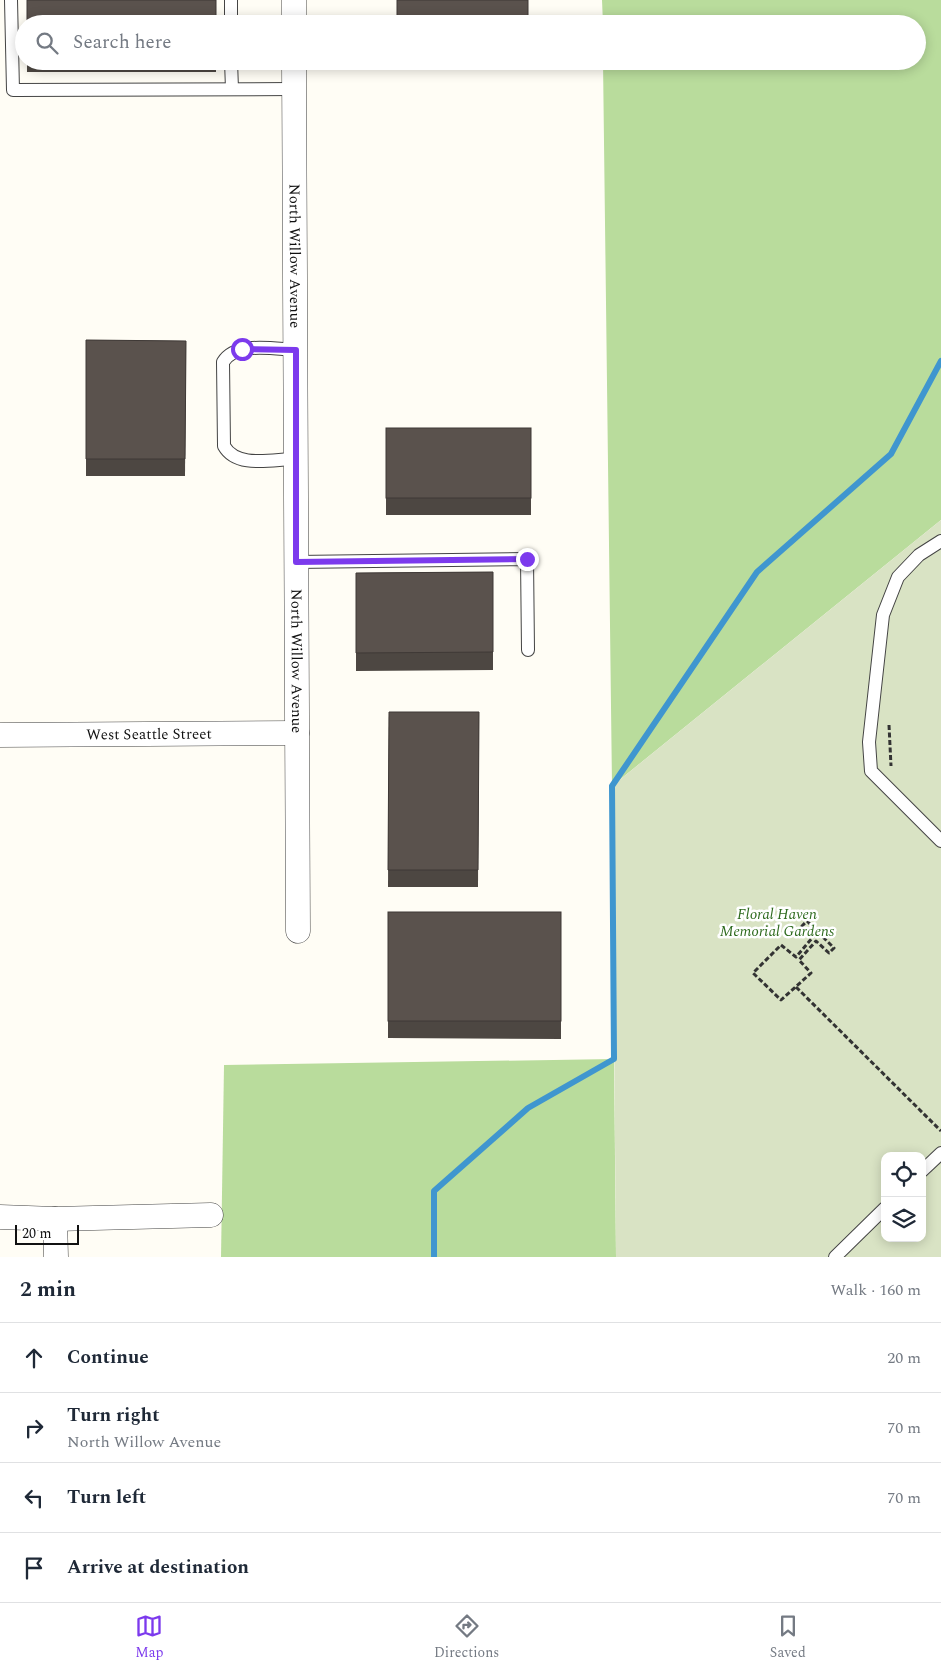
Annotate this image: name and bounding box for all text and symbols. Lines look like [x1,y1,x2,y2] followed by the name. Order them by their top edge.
[15,15,926,70] search box
[73,28,172,57] text: Search here
[33,29,61,57] icon: search
[283,184,307,328] street label: North Willow Avenue
[231,338,254,361] route start
[516,548,539,571] route end
[285,589,309,733] street label: North Willow Avenue
[86,722,212,746] street label: West Seattle Street
[720,903,835,943] park label: Floral Haven Memorial Gardens
[881,1152,926,1242] map controls
[881,1152,926,1197] button: locate
[881,1197,926,1242] button: layers
[15,1222,79,1245] scale bar
[22,1223,52,1244] text: 20 m
[20,1274,76,1306] text: 2 min
[830,1278,921,1302] text: Walk · 160 m
[67,1343,149,1372] text: Continue
[20,1344,48,1372] icon: ahead
[887,1346,921,1370] text: 20 m
[67,1401,160,1430] text: Turn right
[20,1414,48,1442] icon: right
[887,1416,921,1440] text: 70 m
[67,1430,221,1454] text: North Willow Avenue
[67,1483,146,1512] text: Turn left
[20,1484,48,1512] icon: left
[887,1486,921,1510] text: 70 m
[67,1553,249,1582] text: Arrive at destination
[20,1554,48,1582] icon: arrive
[135,1612,163,1663] tab: Map
[434,1612,499,1663] tab: Directions
[770,1612,806,1663] tab: Saved

